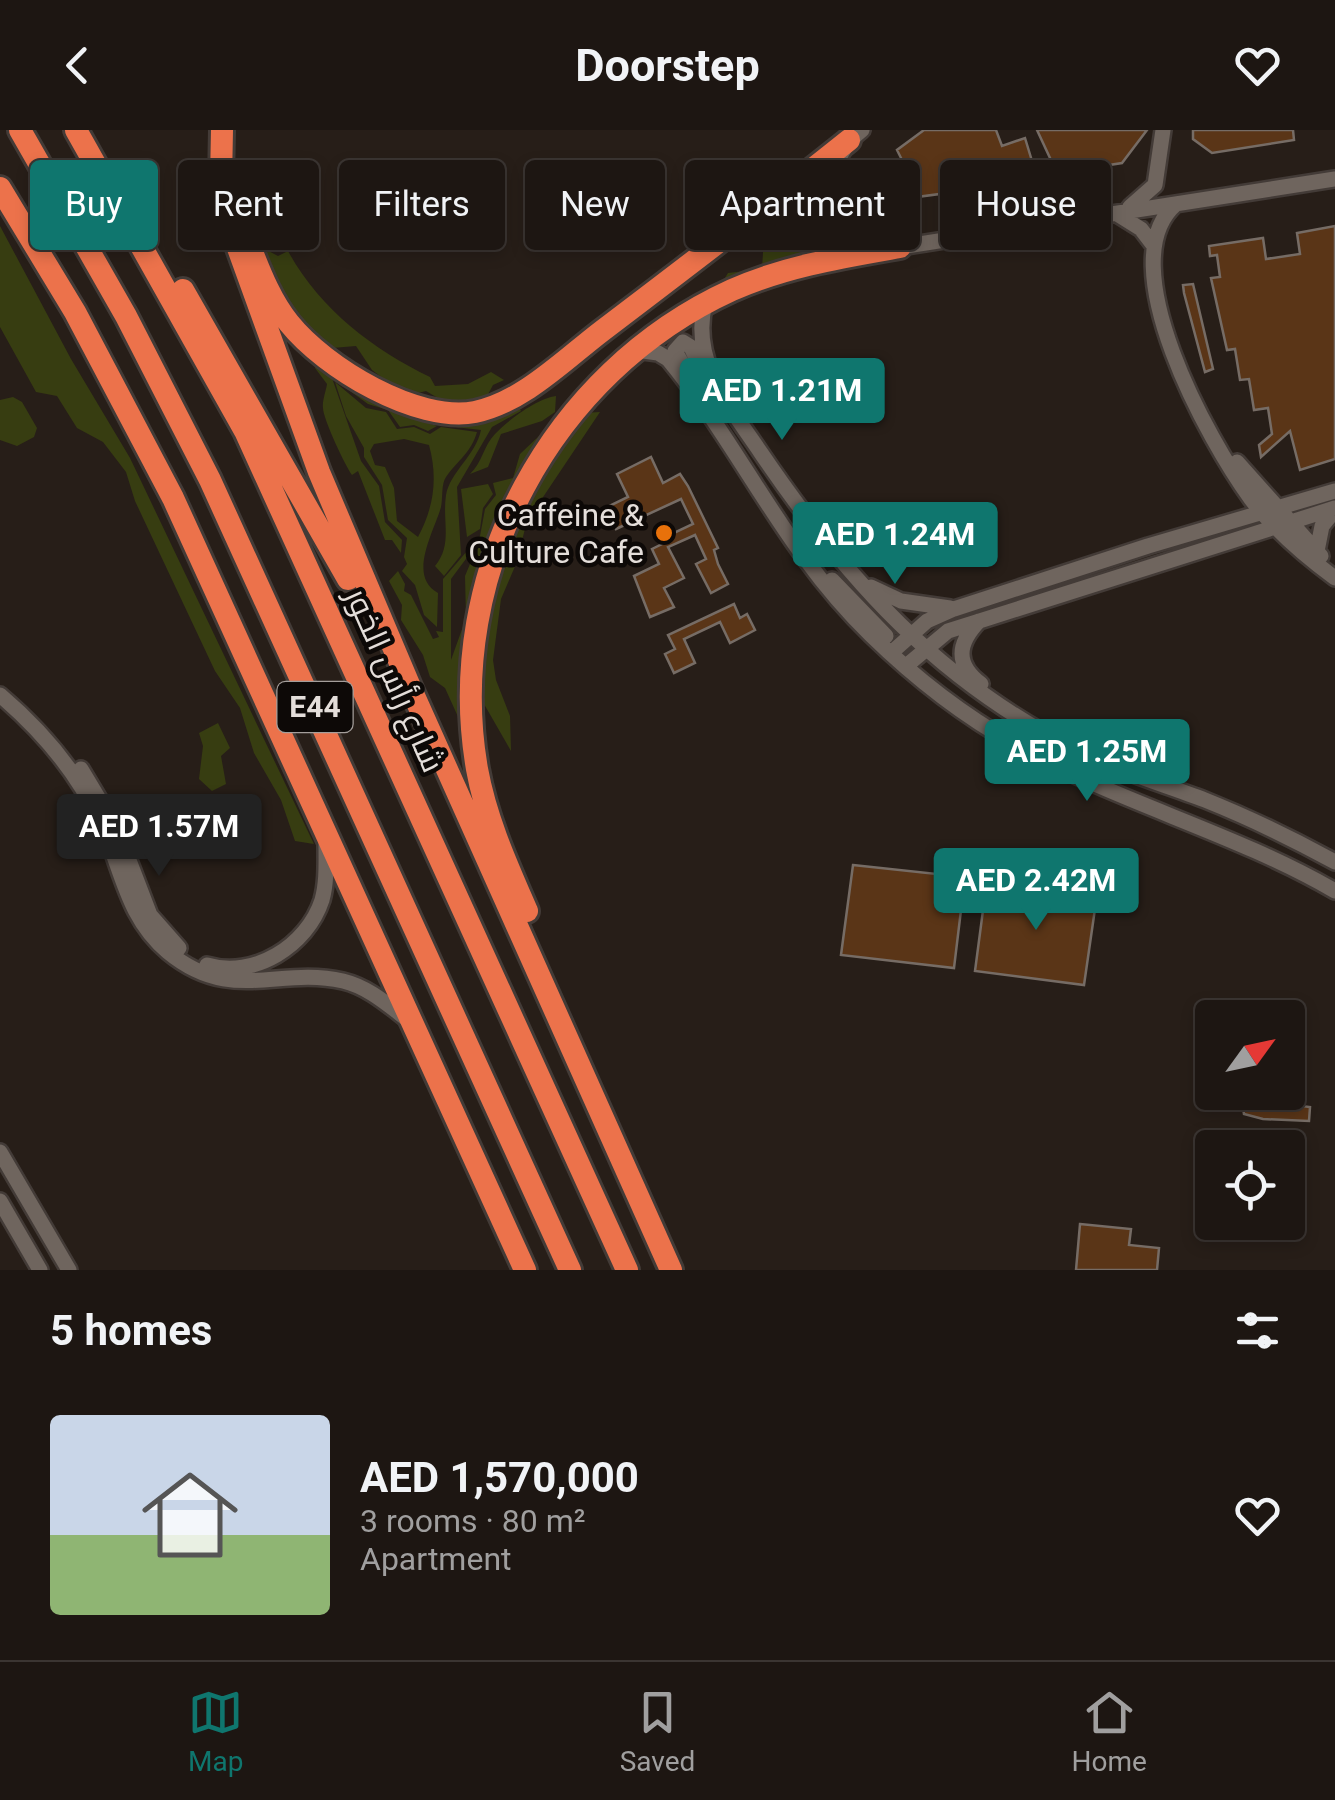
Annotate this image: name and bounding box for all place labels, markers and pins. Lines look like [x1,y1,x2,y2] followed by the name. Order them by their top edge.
[668,358,896,443] pin: AED 1.21M
[468,496,644,571] place label: Caffeine & Culture Cafe
[781,502,1009,587] pin: AED 1.24M
[653,522,675,544] marker: Caffeine & Culture Cafe
[973,719,1201,804] pin: AED 1.25M
[45,794,273,879] pin: AED 1.57M
[922,848,1150,933] pin: AED 2.42M

